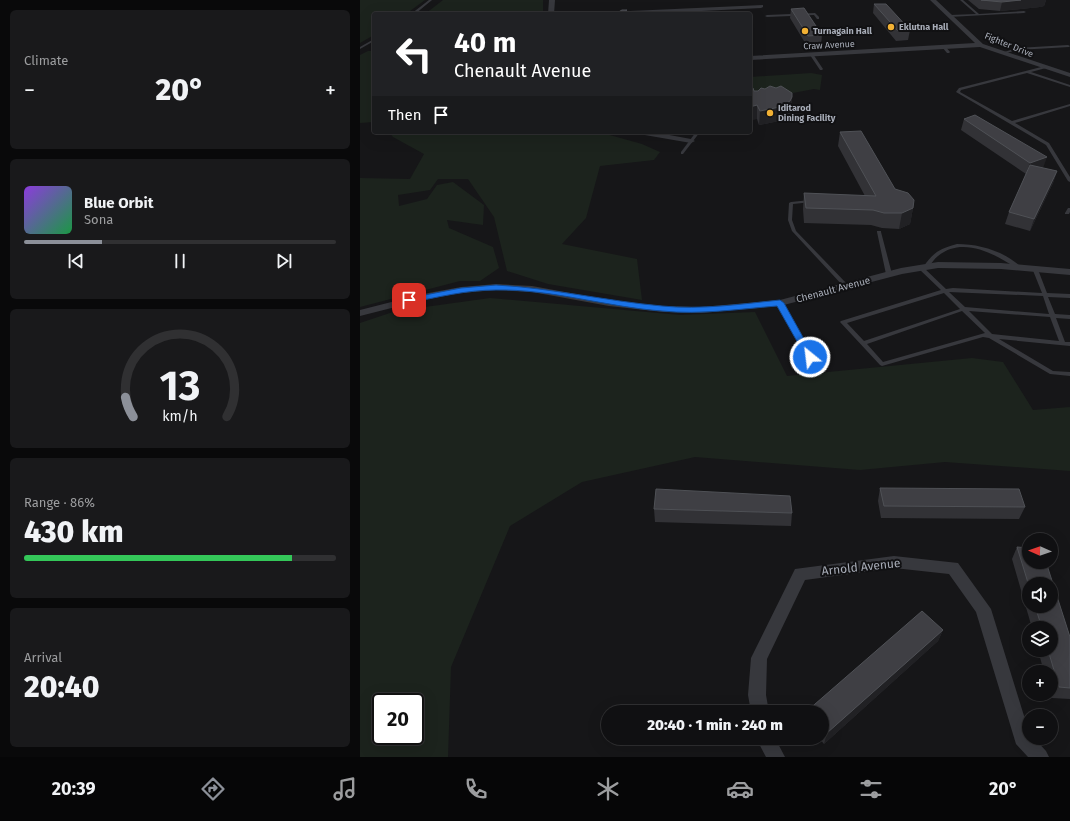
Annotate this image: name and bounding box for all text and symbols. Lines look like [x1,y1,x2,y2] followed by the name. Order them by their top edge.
[886,22,896,32] marker: Eklutna Hall
[899,22,949,32] place label: Eklutna Hall
[454,26,517,59] text: 40 m
[800,26,810,36] marker: Turnagain Hall
[813,26,872,36] place label: Turnagain Hall
[388,28,440,80] icon: left
[983,31,1035,59] street label: Fighter Drive
[803,39,855,51] street label: Craw Avenue
[24,53,68,68] text: Climate
[454,60,591,82] text: Chenault Avenue
[155,72,205,108] text: 20°
[24,77,35,104] text: −
[325,77,336,104] text: +
[778,103,836,123] place label: Iditarod Dining Facility
[430,104,452,126] icon: arrive
[388,106,422,124] text: Then
[765,108,775,118] marker: Iditarod Dining Facility
[84,194,153,212] text: Blue Orbit
[84,212,113,227] text: Sona
[65,250,87,272] icon: previous
[169,250,191,272] icon: pause
[273,250,295,272] icon: next
[795,274,872,306] street label: Chenault Avenue
[392,283,426,317] pin
[398,289,420,311] icon: arrive
[789,336,831,378] position arrow
[160,360,200,410] text: 13
[162,407,198,424] text: km/h
[24,495,95,510] text: Range · 86%
[24,514,123,550] text: 430 km
[1022,533,1058,569] north arrow
[1022,533,1058,745] map controls
[821,556,901,578] street label: Arnold Avenue
[1022,577,1058,613] button: sound
[1022,621,1058,657] button: layers
[24,650,62,665] text: Arrival
[1022,665,1058,701] button: +
[24,669,100,705] text: 20:40
[372,693,424,745] speed limit sign: 20
[1022,709,1058,745] button: −
[647,716,783,734] text: 20:40 · 1 min · 240 m
[199,775,227,803] icon: directions
[331,775,359,803] icon: music
[462,775,490,803] icon: phone
[594,775,622,803] icon: climate
[726,775,754,803] icon: car
[857,775,885,803] icon: filters
[52,778,96,800] text: 20:39
[989,778,1018,800] text: 20°

